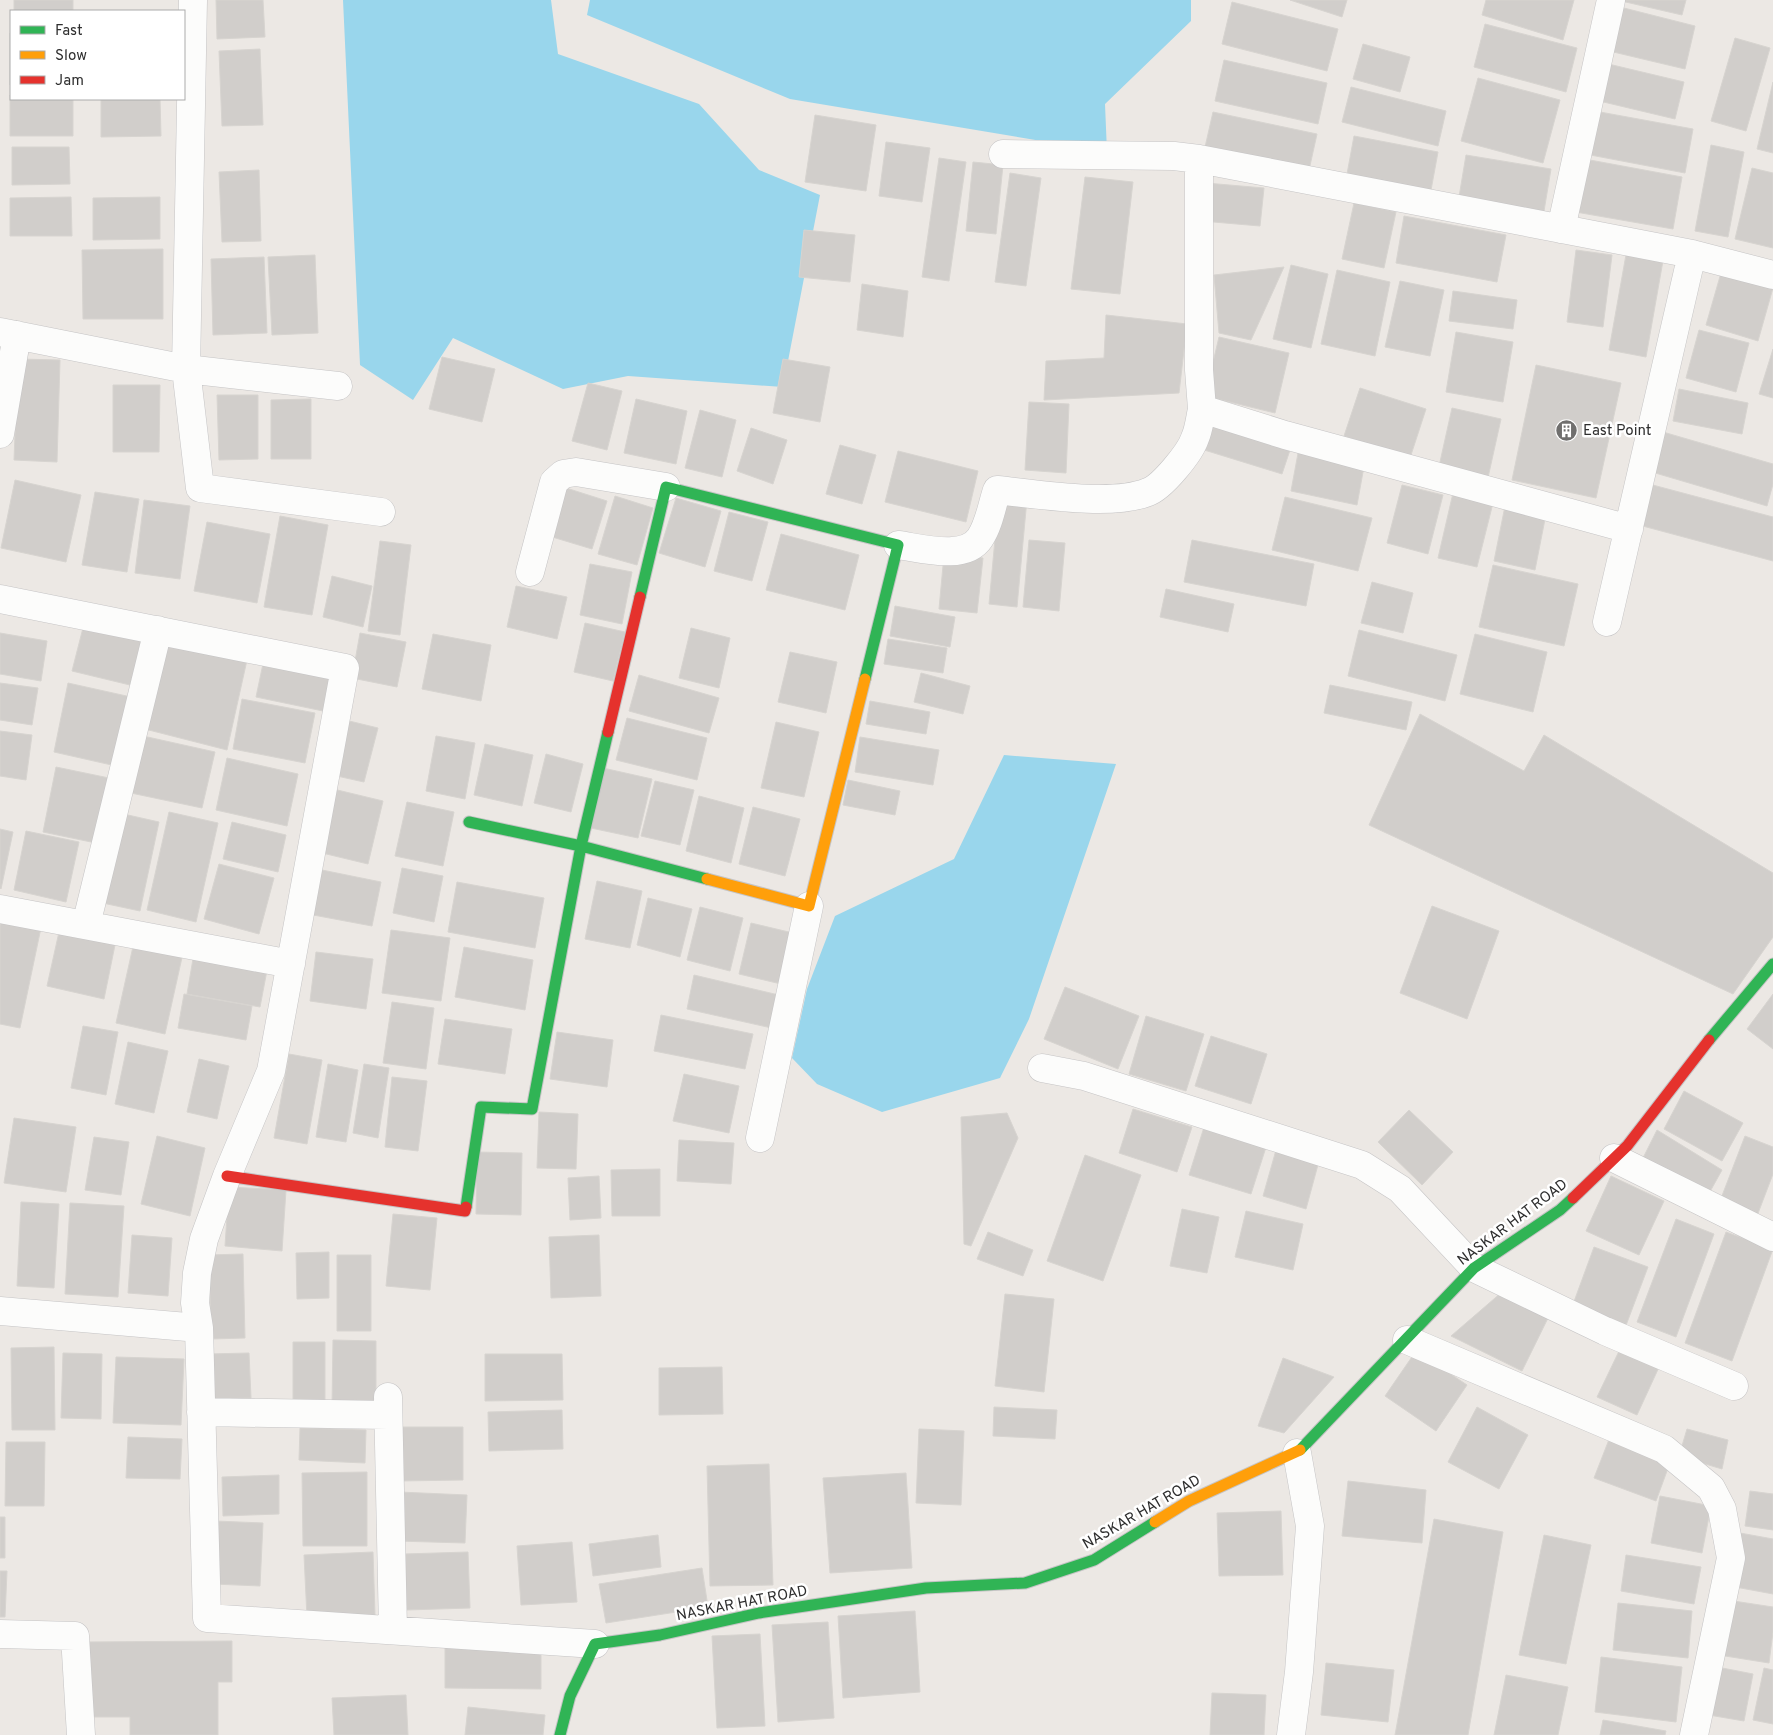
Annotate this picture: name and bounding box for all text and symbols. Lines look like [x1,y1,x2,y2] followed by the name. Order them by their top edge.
[10,10,185,100] legend
[55,22,83,41] text: Fast
[55,47,87,66] text: Slow
[55,72,84,91] text: Jam
[1555,419,1579,443] building icon: East Point
[1583,422,1651,441] place label: East Point
[1454,1175,1572,1271] street label: NASKAR HAT ROAD
[1080,1471,1204,1555] street label: NASKAR HAT ROAD
[675,1582,809,1626] street label: NASKAR HAT ROAD

